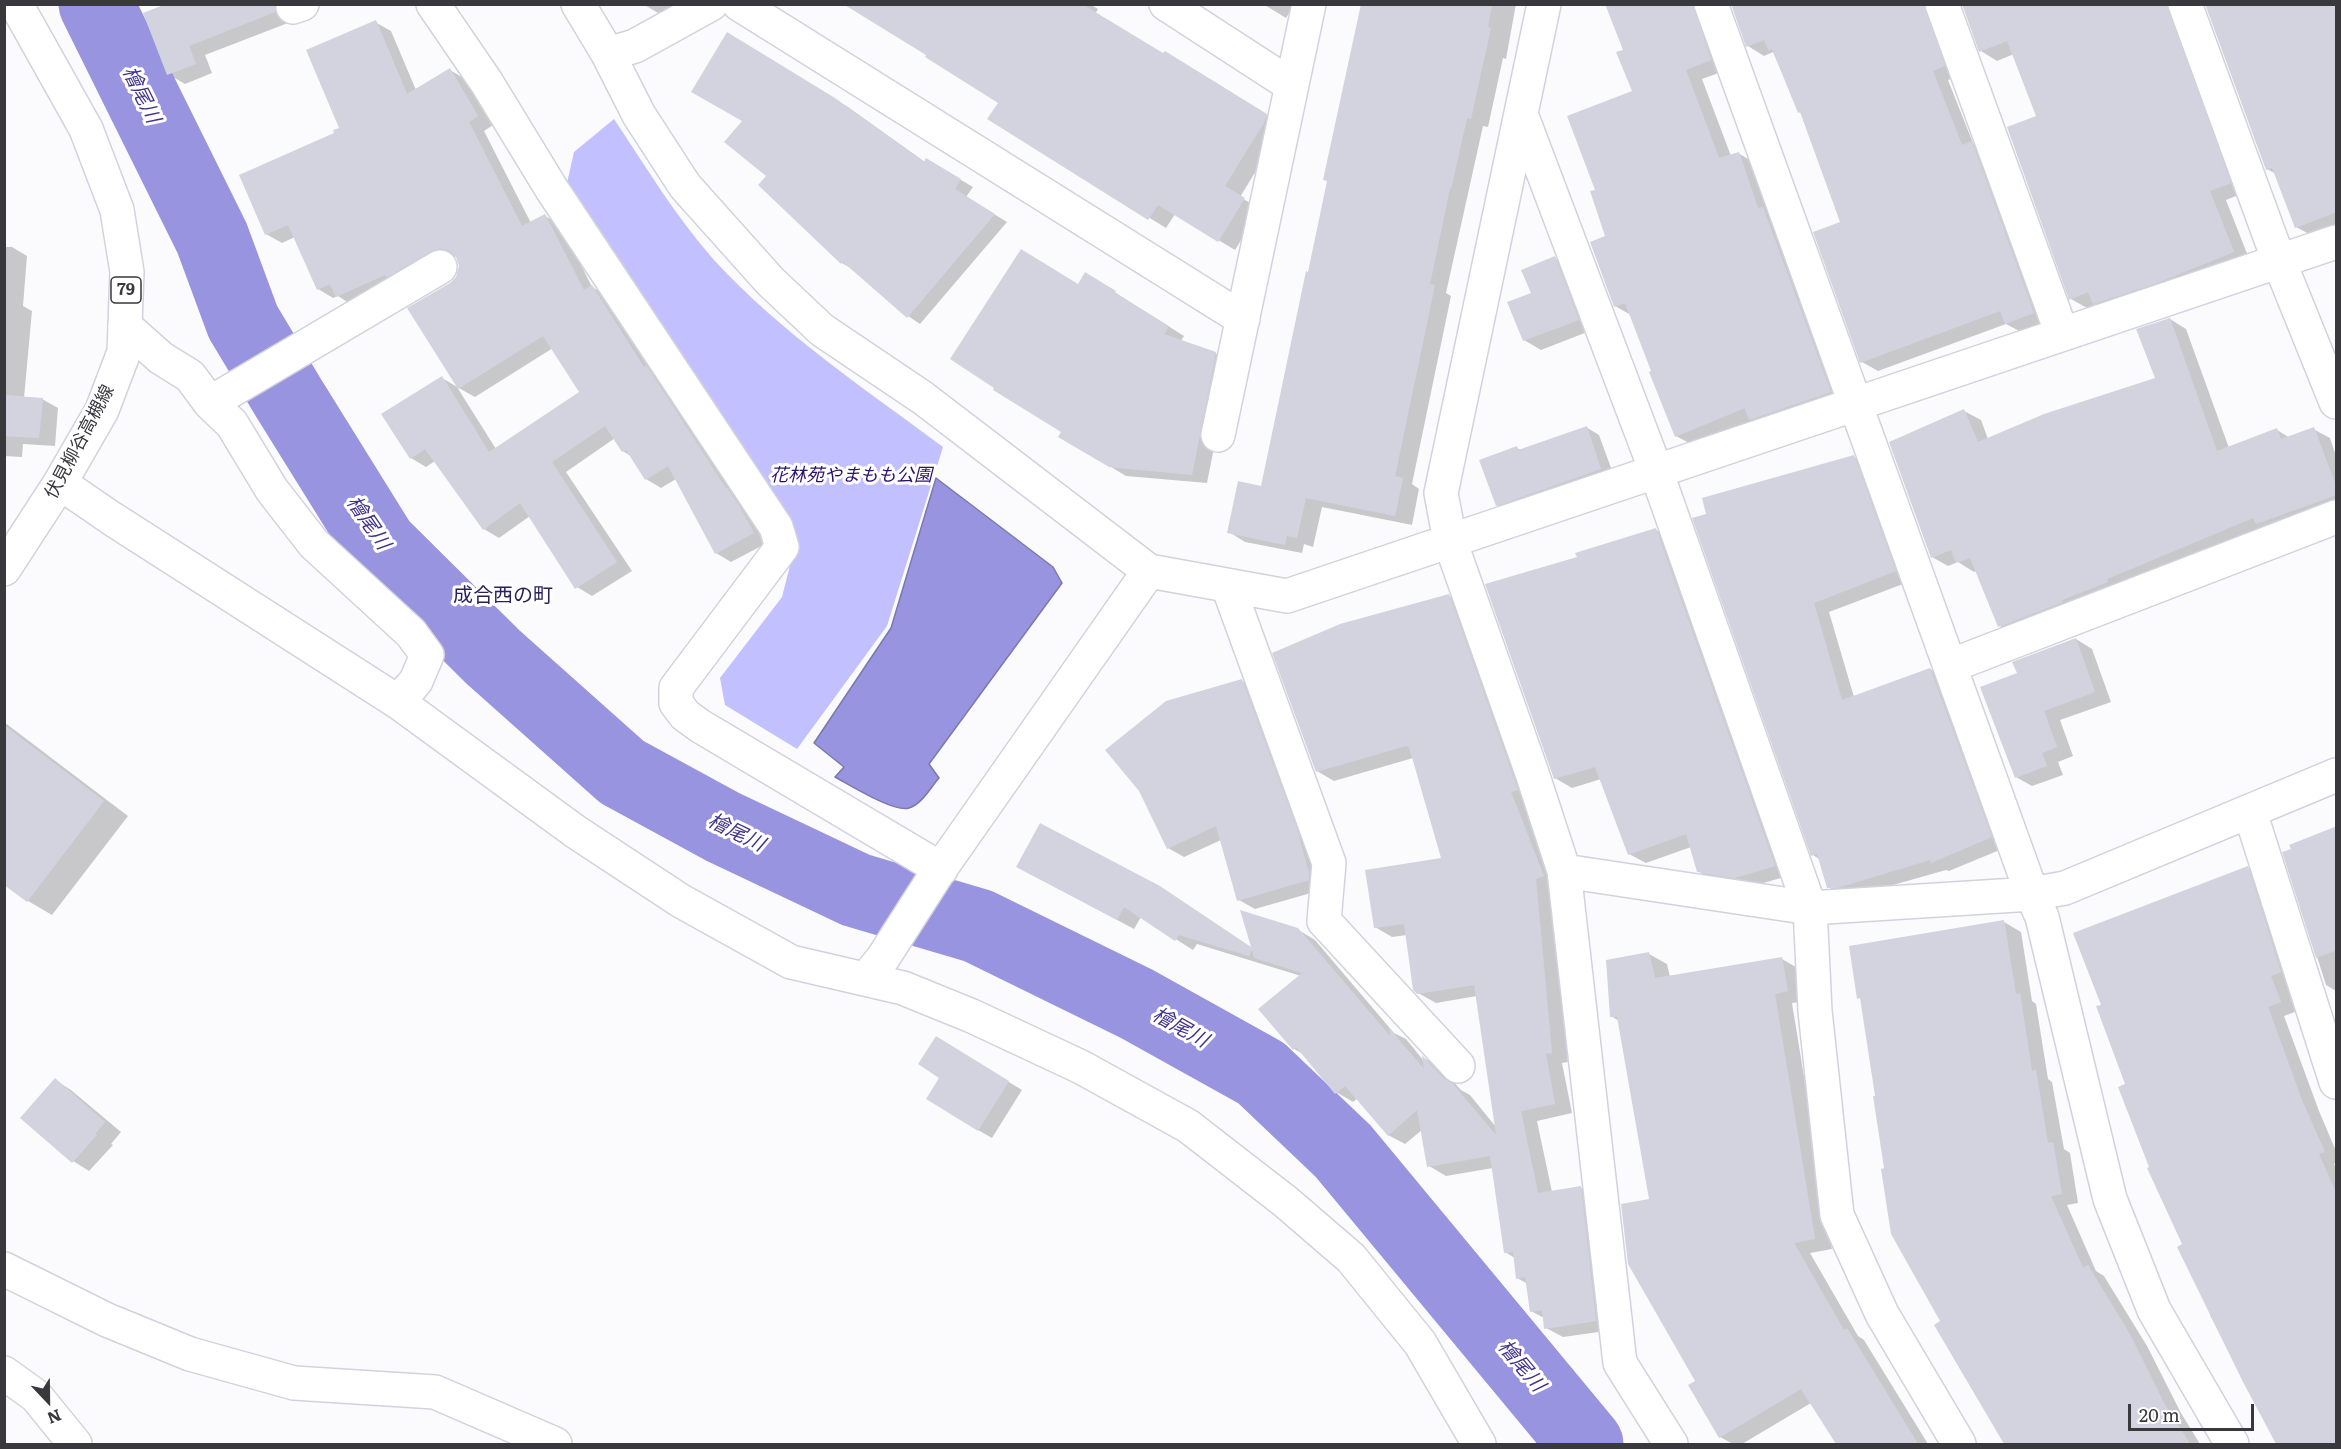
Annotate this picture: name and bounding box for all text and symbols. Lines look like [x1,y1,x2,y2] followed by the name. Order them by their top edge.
[117,63,165,127] water label: 檜尾川
[111,277,141,303] road number: 79
[41,381,119,503] street label: 伏見柳谷高槻線
[770,465,932,487] park label: 花林苑やまもも公園
[341,491,395,555] water label: 檜尾川
[453,584,553,608] district label: 成合西の町
[704,809,768,857] water label: 檜尾川
[1148,1003,1212,1053] water label: 檜尾川
[1493,1335,1549,1397] water label: 檜尾川
[18,1371,78,1431] north arrow
[2131,1392,2257,1430] scale bar
[2139,1401,2180,1428] text: 20 m
[44,1404,65,1431] text: N

